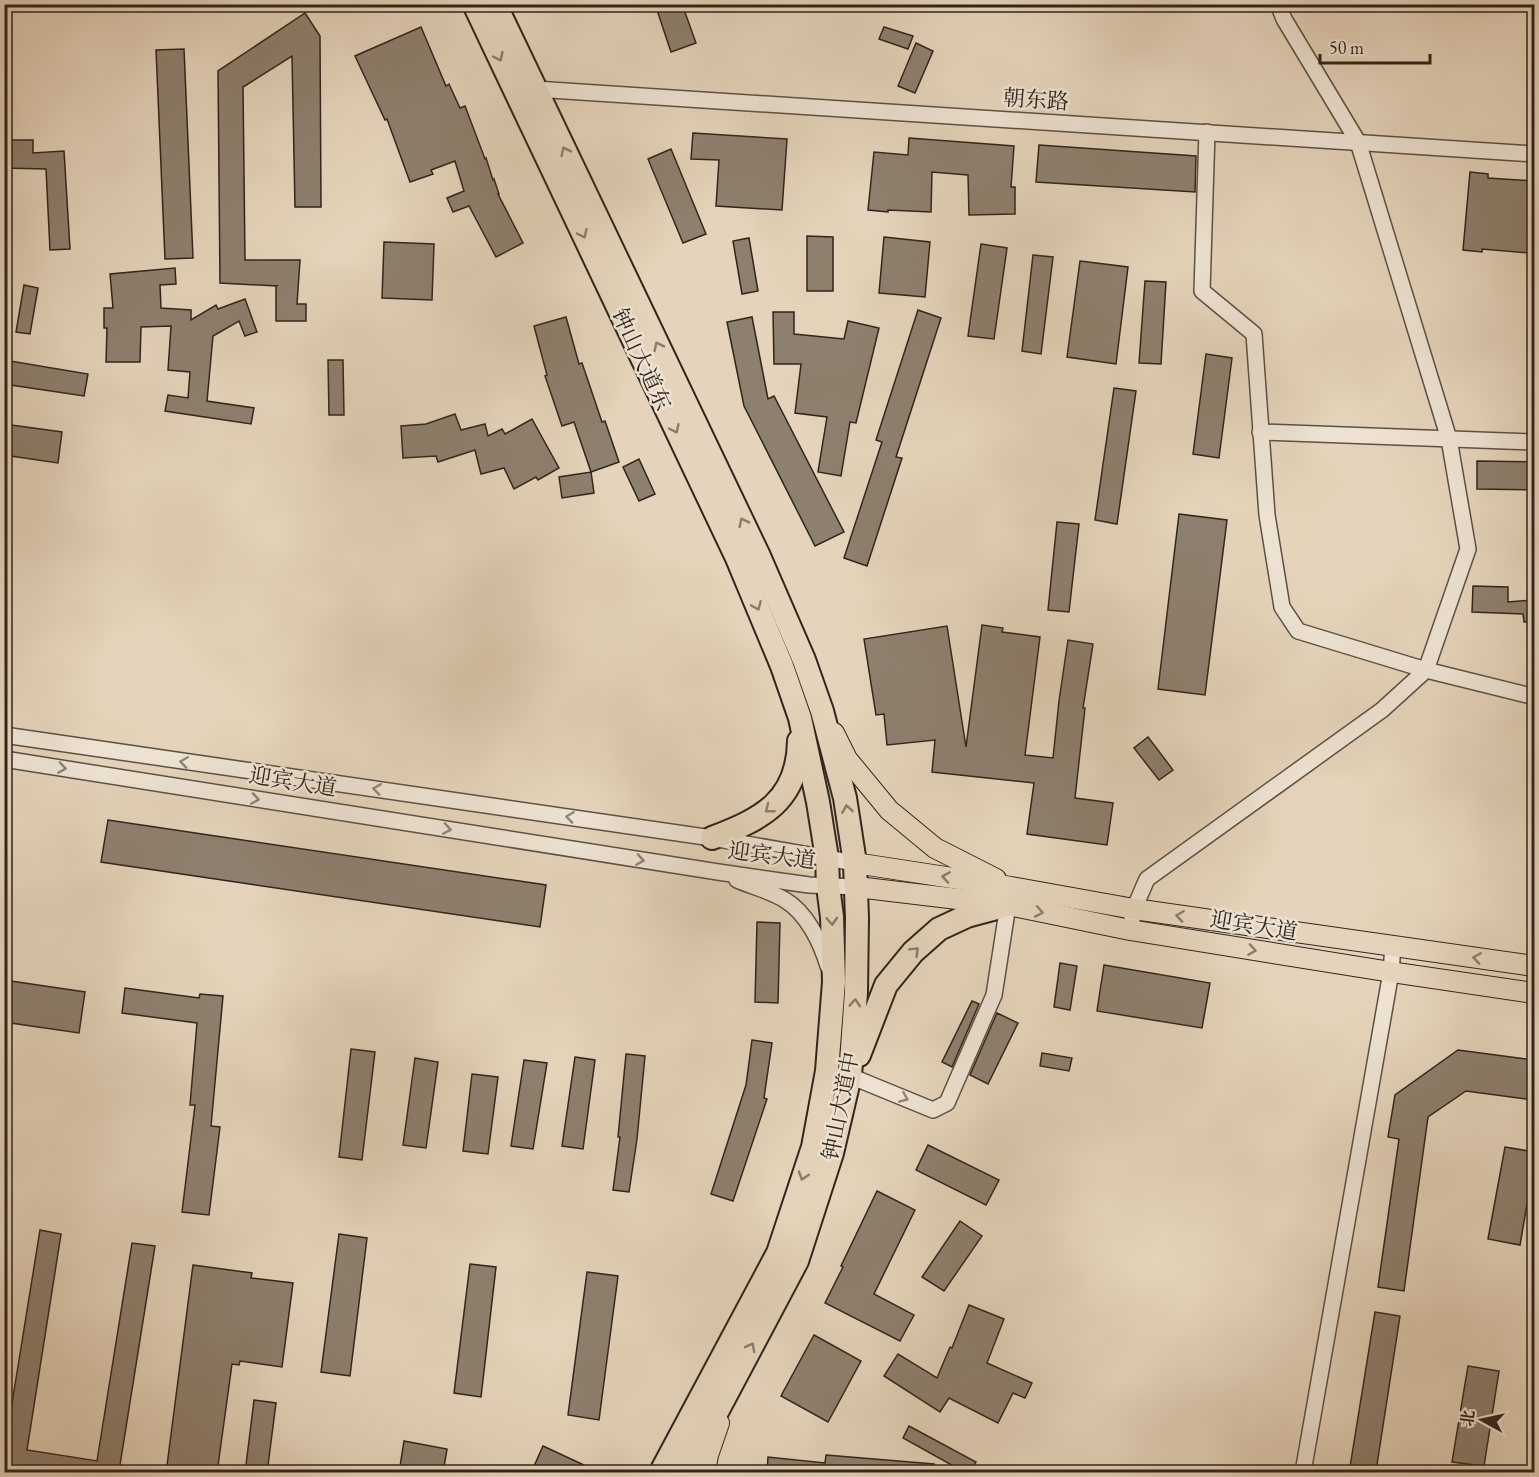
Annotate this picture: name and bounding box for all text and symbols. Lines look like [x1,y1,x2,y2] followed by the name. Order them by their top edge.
[1320,27,1430,65] scale bar
[1329,36,1364,59] text: 50 m
[492,51,504,62] one-way arrow
[1002,83,1070,116] street label: 朝东路
[560,146,572,157] one-way arrow
[575,227,587,238] one-way arrow
[605,303,678,415] street label: 钟山大道东
[654,341,666,352] one-way arrow
[668,422,680,433] one-way arrow
[738,517,750,528] one-way arrow
[750,600,762,611] one-way arrow
[179,756,188,768] one-way arrow
[247,760,339,803] street label: 迎宾大道
[58,762,67,774] one-way arrow
[372,784,381,796] one-way arrow
[250,792,260,805] one-way arrow
[765,802,776,813] one-way arrow
[841,804,853,813] one-way arrow
[565,812,574,824] one-way arrow
[443,823,452,835] one-way arrow
[726,836,817,875] street label: 迎宾大道
[635,853,645,865] one-way arrow
[941,871,950,883] one-way arrow
[1208,904,1300,947] street label: 迎宾大道
[1034,905,1044,918] one-way arrow
[1175,910,1184,922] one-way arrow
[825,916,838,925] one-way arrow
[1247,943,1257,955] one-way arrow
[908,947,919,958] one-way arrow
[1472,952,1481,964] one-way arrow
[848,998,861,1007] one-way arrow
[816,1049,865,1163] street label: 钟山大道中
[898,1091,909,1103] one-way arrow
[798,1170,811,1181] one-way arrow
[744,1342,756,1353] one-way arrow
[1452,1390,1512,1450] north arrow
[1456,1409,1479,1427] text: 北

